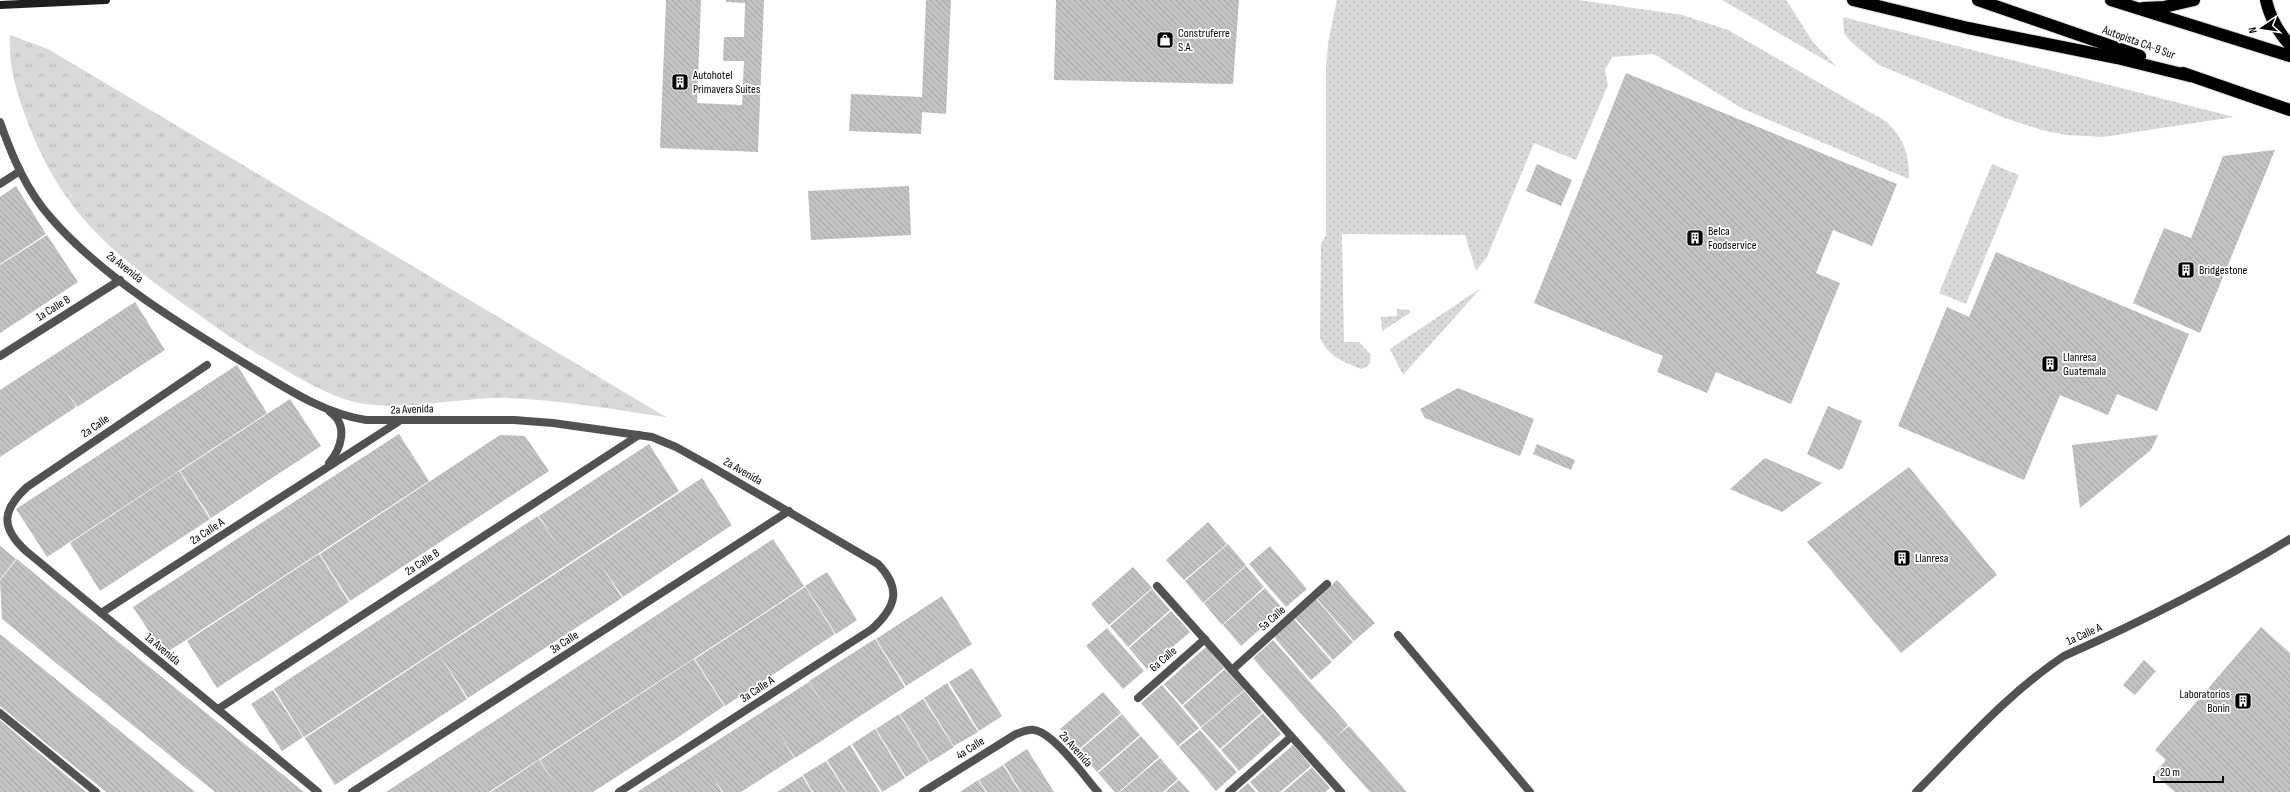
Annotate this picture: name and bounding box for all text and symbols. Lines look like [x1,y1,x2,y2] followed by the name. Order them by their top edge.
[2242,8,2282,48] north arrow
[2099,22,2178,63] street label: Autopista CA-9 Sur
[1178,26,1230,55] place label: Construferre S.A.
[2246,26,2260,34] text: N
[1155,30,1175,50] shop icon: Construferre S.A.
[692,68,760,97] place label: Autohotel Primavera Suites
[670,72,690,92] building icon: Autohotel Primavera Suites
[1708,224,1757,253] place label: Belca Foodservice
[1685,228,1705,248] building icon: Belca Foodservice
[103,248,146,287] street label: 2a Avenida
[2176,260,2196,280] building icon: Bridgestone
[2199,263,2248,278] place label: Bridgestone
[33,292,73,325] street label: 1a Calle B
[2063,350,2107,379] place label: Llanresa Guatemala
[2040,354,2060,374] building icon: Llanresa Guatemala
[390,401,434,418] street label: 2a Avenida
[78,411,112,441] street label: 2a Calle
[720,454,765,489] street label: 2a Avenida
[187,514,228,548] street label: 2a Calle A
[402,546,442,579] street label: 2a Calle B
[1892,548,1912,568] building icon: Llanresa
[1915,551,1949,566] place label: Llanresa
[1256,602,1289,634] street label: 5a Calle
[2064,620,2105,649] street label: 1a Calle A
[547,628,582,657] street label: 3a Calle
[142,630,184,669] street label: 1a Avenida
[1147,643,1180,675] street label: 6a Calle
[737,672,778,706] street label: 3a Calle A
[2180,687,2230,716] place label: Laboratorios Bonin
[2233,691,2253,711] building icon: Laboratorios Bonin
[1056,728,1096,771] street label: 2a Avenida
[953,734,988,763] street label: 4a Calle
[2154,758,2223,784] scale bar
[2160,765,2180,780] text: 20 m

